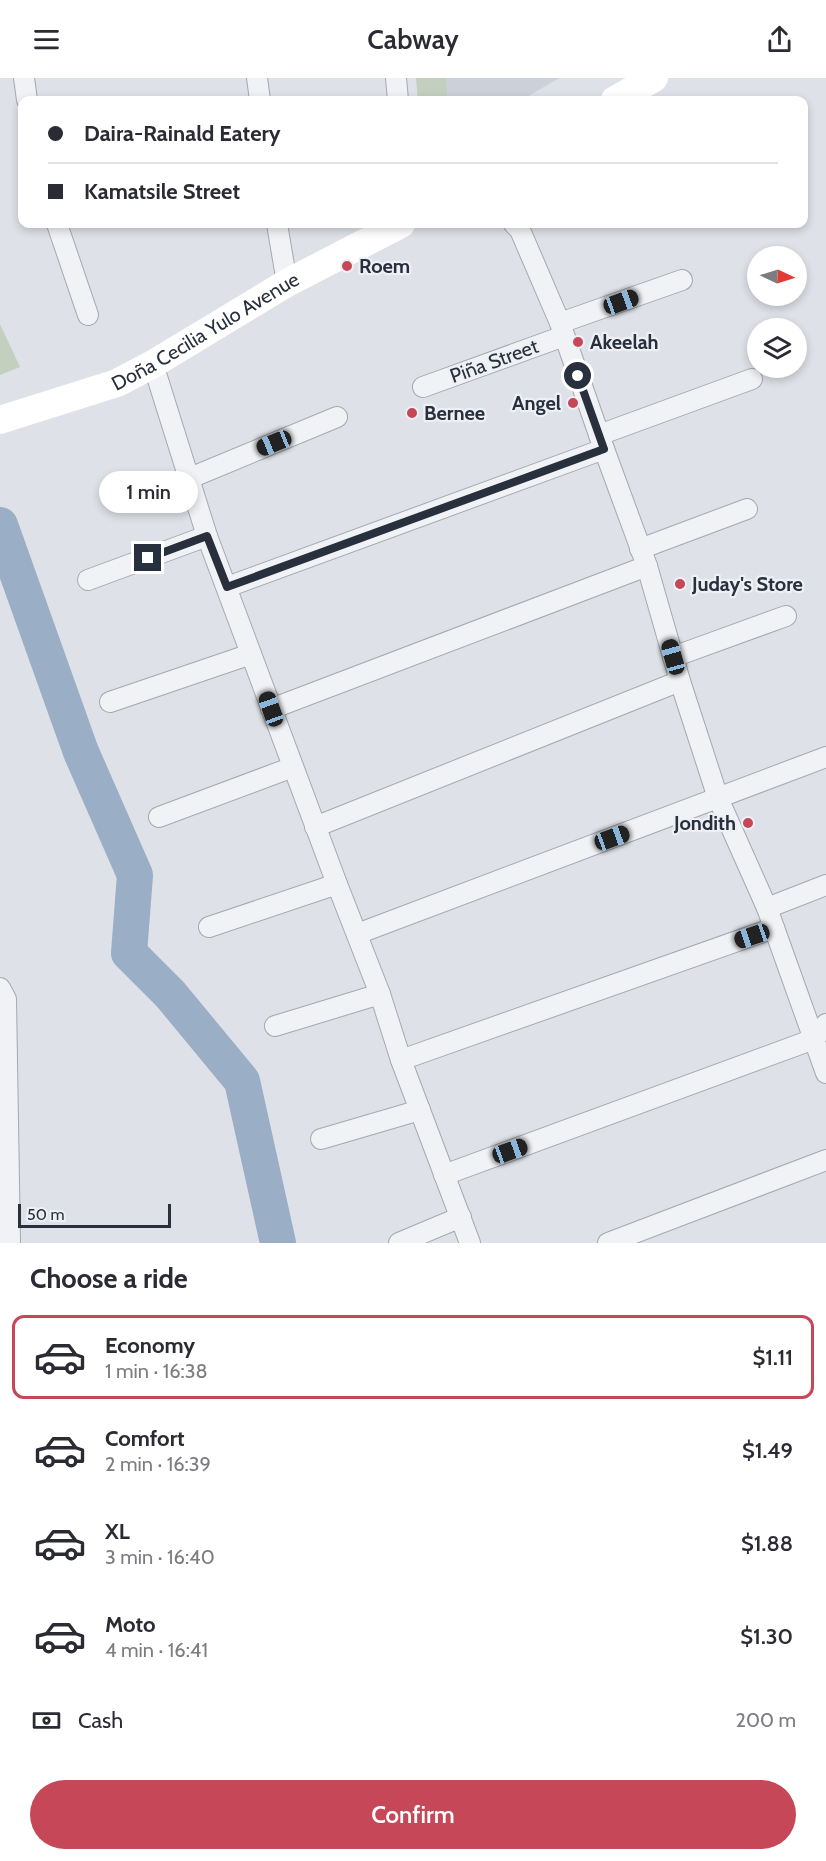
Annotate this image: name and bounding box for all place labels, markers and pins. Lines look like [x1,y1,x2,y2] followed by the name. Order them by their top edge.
[359,254,410,278] place label: Roem
[340,259,354,273] marker: Roem
[590,330,659,354] place label: Akeelah
[571,335,585,349] marker: Akeelah
[512,391,561,415] place label: Angel
[566,396,580,410] marker: Angel
[424,401,485,425] place label: Bernee
[405,406,419,420] marker: Bernee
[691,572,803,596] place label: Juday's Store
[673,577,687,591] marker: Juday's Store
[673,811,736,835] place label: Jondith
[741,816,755,830] marker: Jondith

